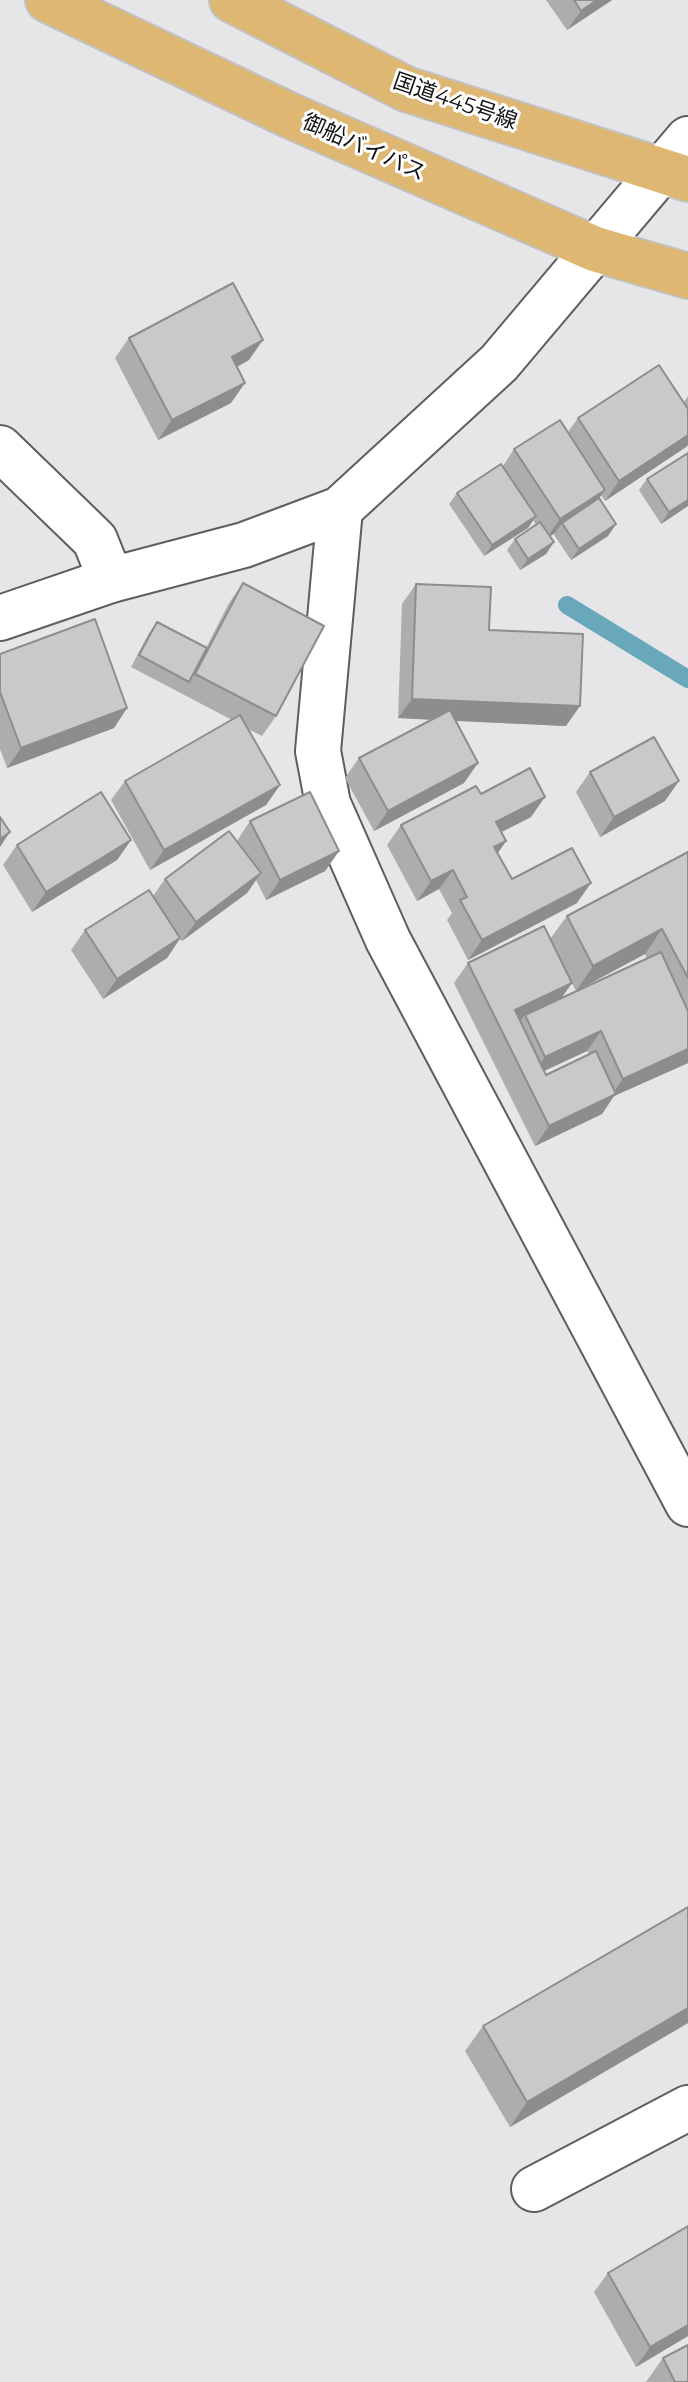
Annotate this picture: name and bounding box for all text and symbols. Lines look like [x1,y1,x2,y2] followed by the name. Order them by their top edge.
[389,68,521,136] street label: 国道445号線
[298,109,430,187] street label: 御船バイパス

